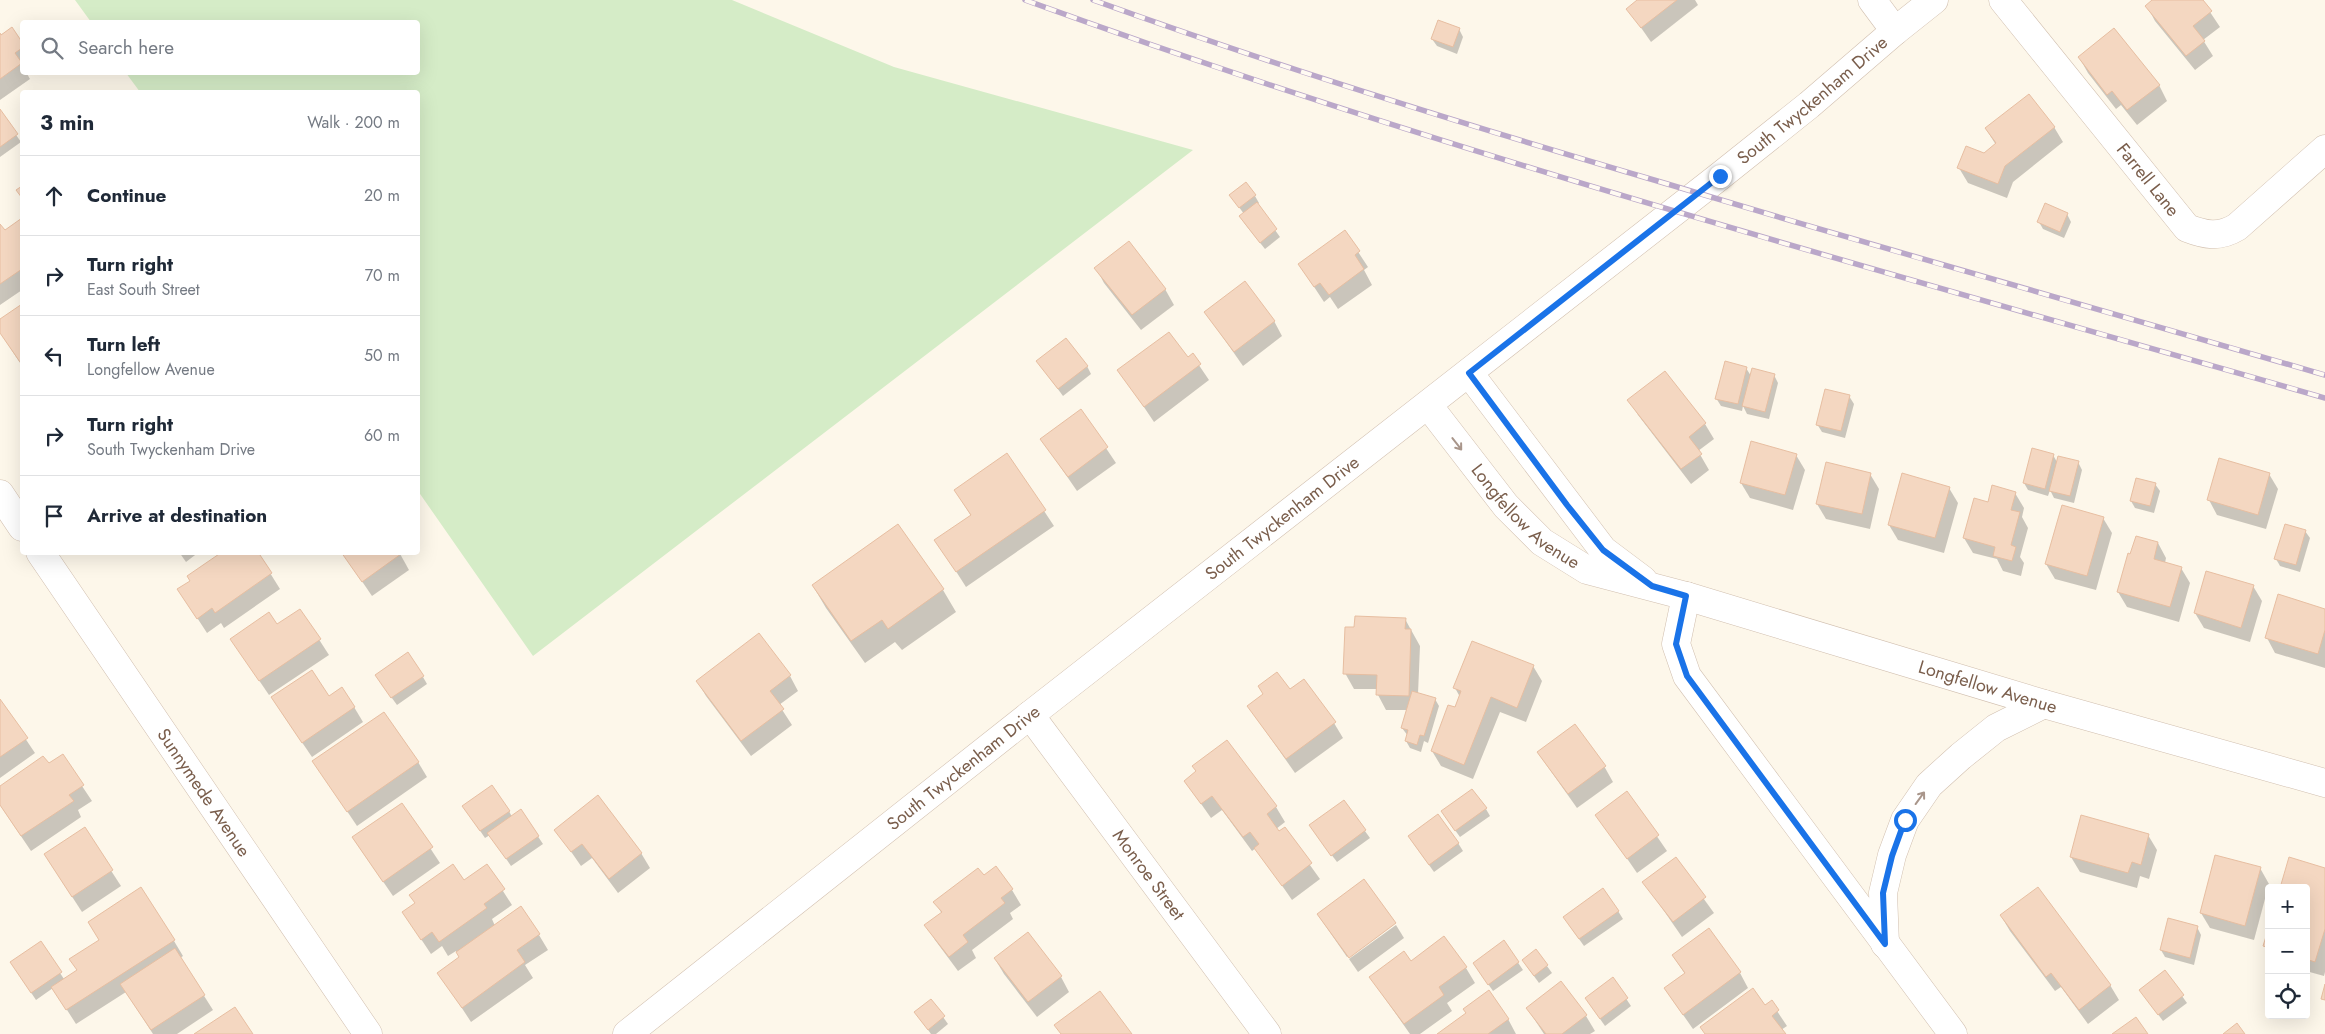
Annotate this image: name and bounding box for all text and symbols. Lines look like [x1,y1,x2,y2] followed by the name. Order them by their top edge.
[20,20,420,75] search box
[1731,30,1893,171] street label: South Twyckenham Drive
[38,34,66,62] icon: search
[78,34,174,61] text: Search here
[40,108,94,138] text: 3 min
[307,111,400,134] text: Walk · 200 m
[2110,137,2186,222] street label: Farrell Lane
[1709,165,1732,188] route end
[40,182,68,210] icon: ahead
[87,182,166,209] text: Continue
[364,184,400,207] text: 20 m
[87,251,173,278] text: Turn right
[40,262,68,290] icon: right
[365,264,400,287] text: 70 m
[87,278,200,301] text: East South Street
[87,331,160,358] text: Turn left
[40,342,68,370] icon: left
[364,344,400,367] text: 50 m
[87,358,215,381] text: Longfellow Avenue
[87,411,173,438] text: Turn right
[40,422,68,450] icon: right
[364,424,400,447] text: 60 m
[1452,437,1463,450] one-way arrow
[87,438,255,461] text: South Twyckenham Drive
[1200,449,1365,586] street label: South Twyckenham Drive
[1465,458,1585,575] street label: Longfellow Avenue
[40,502,68,530] icon: arrive
[87,502,267,529] text: Arrive at destination
[1915,654,2060,720] street label: Longfellow Avenue
[881,699,1046,837] street label: South Twyckenham Drive
[151,723,257,862] street label: Sunnymede Avenue
[1915,791,1925,805] one-way arrow
[1894,809,1917,832] route start
[1106,824,1192,926] street label: Monroe Street
[2265,884,2310,1019] map controls
[2265,884,2310,929] button: +
[2265,929,2310,974] button: −
[2265,974,2310,1019] button: locate

